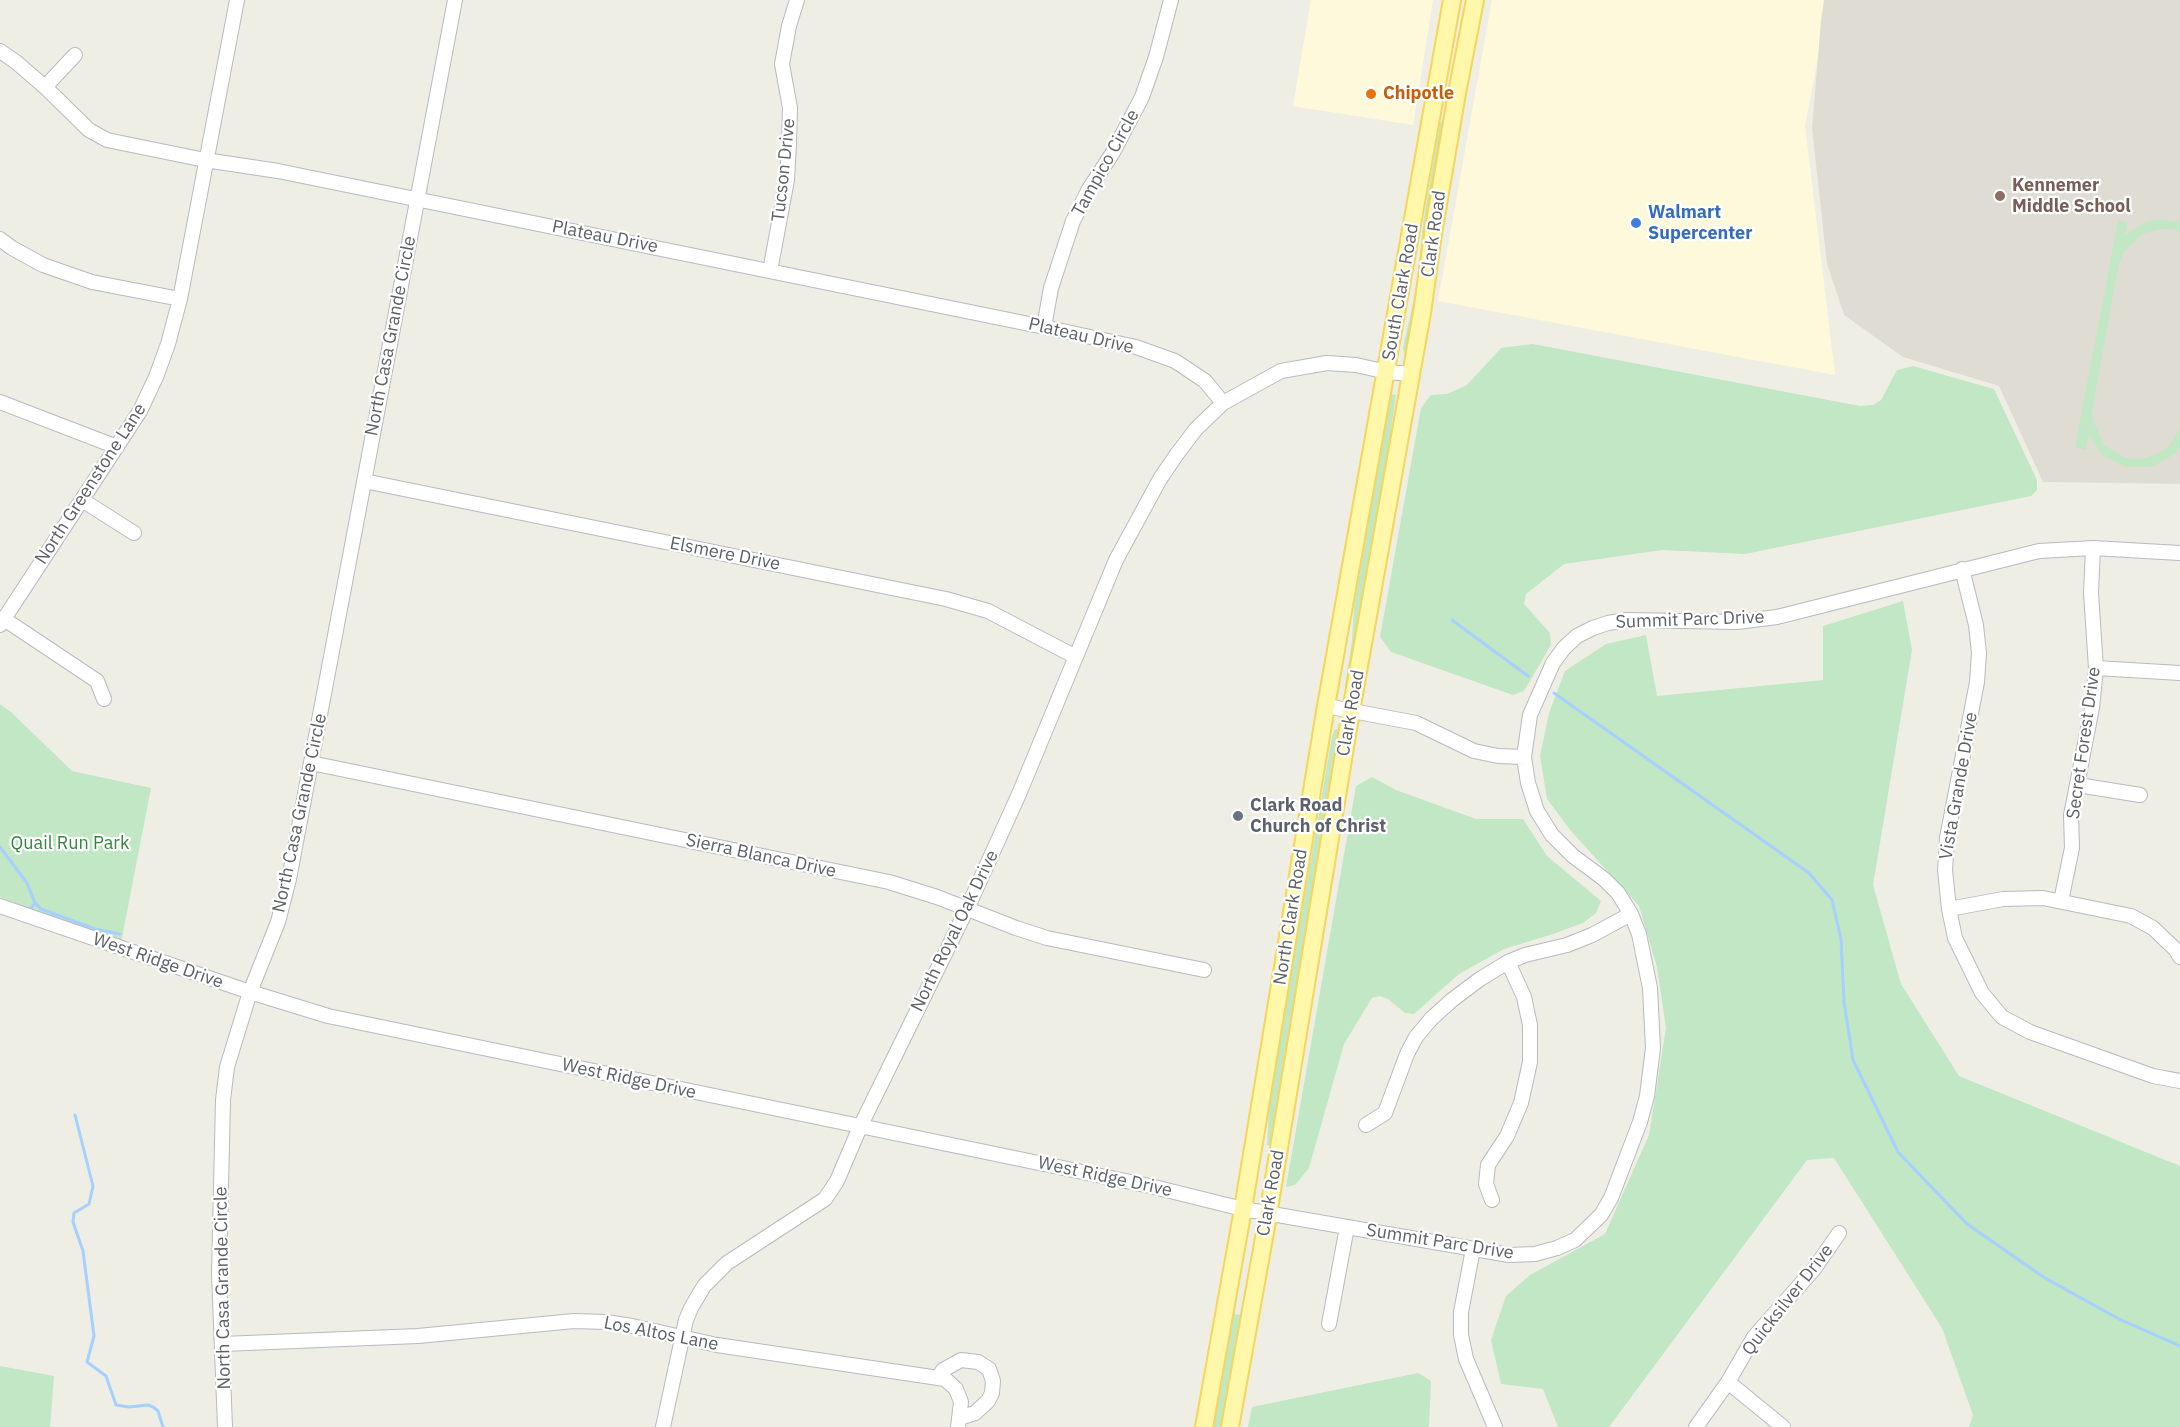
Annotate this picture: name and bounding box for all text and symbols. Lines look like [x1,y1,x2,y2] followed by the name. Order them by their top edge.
[1383,83,1454,105] place label: Chipotle
[1364,87,1378,101] marker: Chipotle
[1068,106,1144,220] street label: Tampico Circle
[768,117,800,223] street label: Tucson Drive
[2012,175,2131,218] place label: Kennemer Middle School
[1417,189,1451,279] street label: Clark Road
[1993,189,2007,203] marker: Kennemer Middle School
[1648,202,1752,244] place label: Walmart Supercenter
[550,216,660,258] street label: Plateau Drive
[1629,216,1643,230] marker: Walmart Supercenter
[1378,222,1424,362] street label: South Clark Road
[361,234,421,438] street label: North Casa Grande Circle
[1026,313,1136,359] street label: Plateau Drive
[31,400,151,568] street label: North Greenstone Lane
[668,533,782,575] street label: Elsmere Drive
[1615,607,1765,633] street label: Summit Parc Drive
[2063,666,2105,820] street label: Secret Forest Drive
[1333,668,1369,758] street label: Clark Road
[268,711,332,915] street label: North Casa Grande Circle
[1935,711,1983,861] street label: Vista Grande Drive
[1250,795,1386,838] place label: Clark Road Church of Christ
[1231,809,1245,823] marker: Clark Road Church of Christ
[684,830,838,882] street label: Sierra Blanca Drive
[11,833,129,855] park label: Quail Run Park
[907,847,1003,1015] street label: North Royal Oak Drive
[1270,847,1312,987] street label: North Clark Road
[90,929,226,993] street label: West Ridge Drive
[560,1054,698,1104] street label: West Ridge Drive
[1253,1148,1289,1238] street label: Clark Road
[1036,1152,1174,1202] street label: West Ridge Drive
[210,1186,236,1390] street label: North Casa Grande Circle
[1365,1220,1515,1264] street label: Summit Parc Drive
[1738,1240,1838,1360] street label: Quicksilver Drive
[602,1312,720,1356] street label: Los Altos Lane

